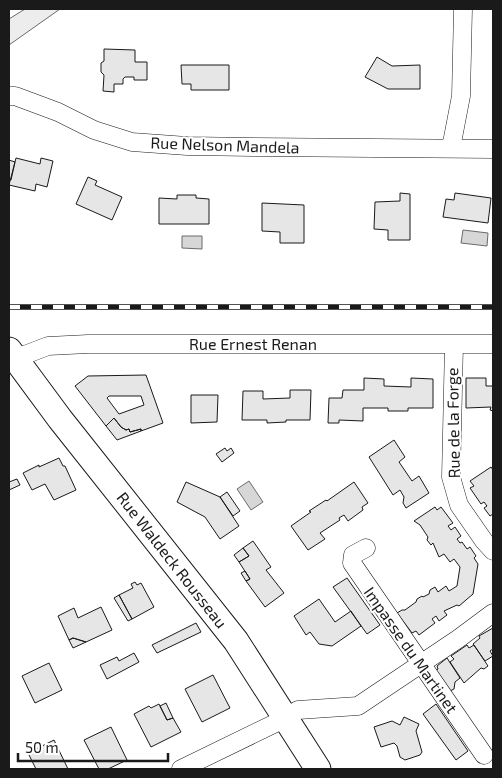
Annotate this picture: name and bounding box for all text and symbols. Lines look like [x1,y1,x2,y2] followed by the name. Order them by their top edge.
[150,132,300,157] street label: Rue Nelson Mandela
[189,334,317,353] street label: Rue Ernest Renan
[442,367,463,479] street label: Rue de la Forge
[113,488,231,631] street label: Rue Waldeck Rousseau
[361,583,462,717] street label: Impasse du Martinet
[18,730,168,762] scale bar
[25,738,59,756] text: 50 m

